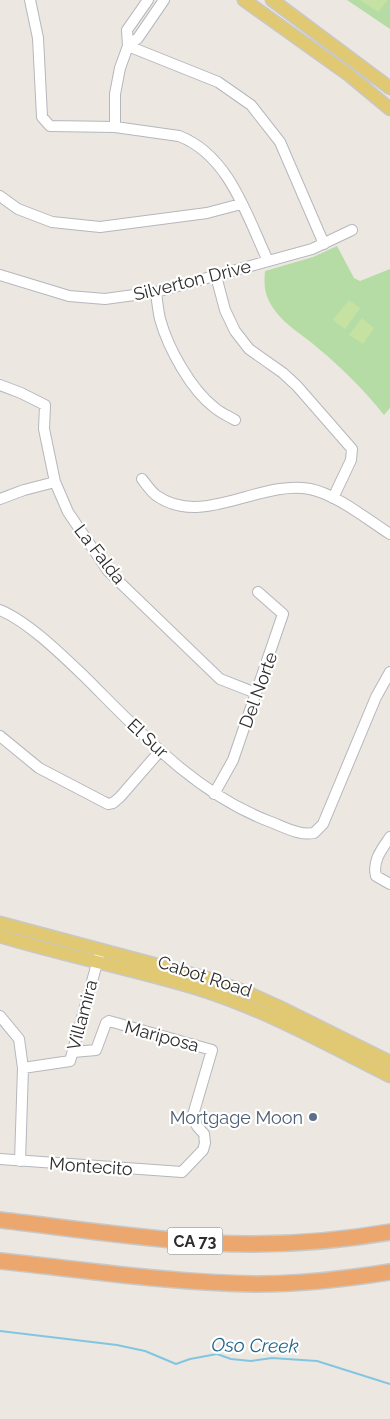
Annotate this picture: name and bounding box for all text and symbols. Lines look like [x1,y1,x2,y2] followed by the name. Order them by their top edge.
[131,255,253,305] street label: Silverton Drive
[70,520,130,588] street label: La Falda
[235,649,282,731] street label: Del Norte
[123,714,173,762] street label: El Sur
[155,951,255,1001] street label: Cabot Road
[62,977,102,1053] street label: Villamira
[123,1016,201,1056] street label: Mariposa
[170,1107,303,1128] place label: Mortgage Moon
[307,1111,319,1123] marker: Mortgage Moon
[49,1153,134,1179] street label: Montecito
[168,1228,222,1254] road number: CA 73
[211,1333,299,1357] water label: Oso Creek

